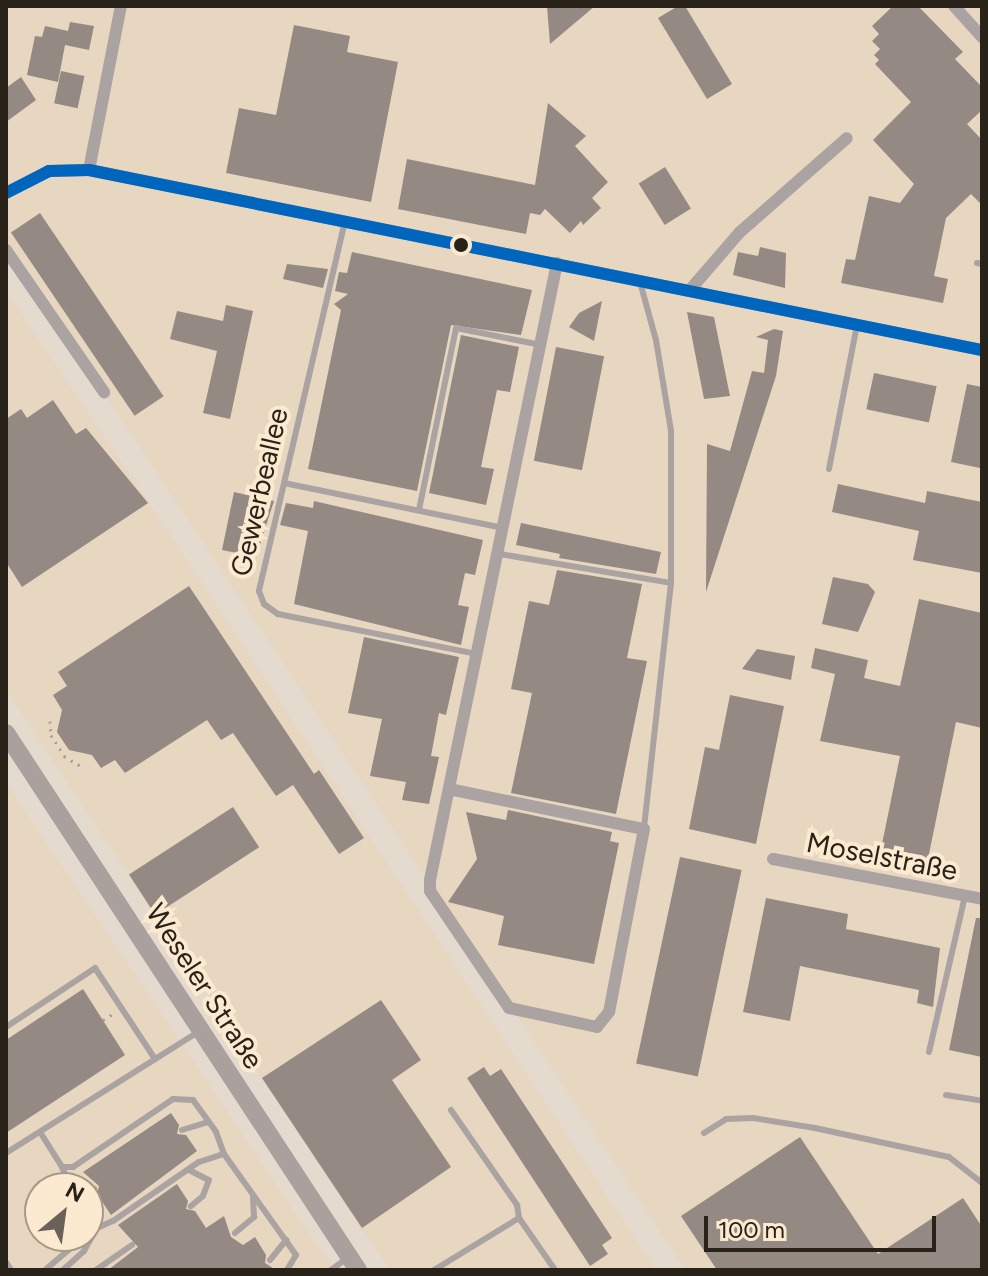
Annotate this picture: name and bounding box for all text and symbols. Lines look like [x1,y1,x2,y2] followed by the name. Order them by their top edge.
[453,237,469,253] unlabelled marker
[223,405,295,579] street label: Gewerbeallee
[804,825,960,887] street label: Moselstraße
[139,897,271,1075] street label: Weseler Straße
[24,1172,104,1252] north arrow
[61,1176,89,1208] text: N
[708,1200,940,1250] scale bar
[718,1215,785,1244] text: 100 m

